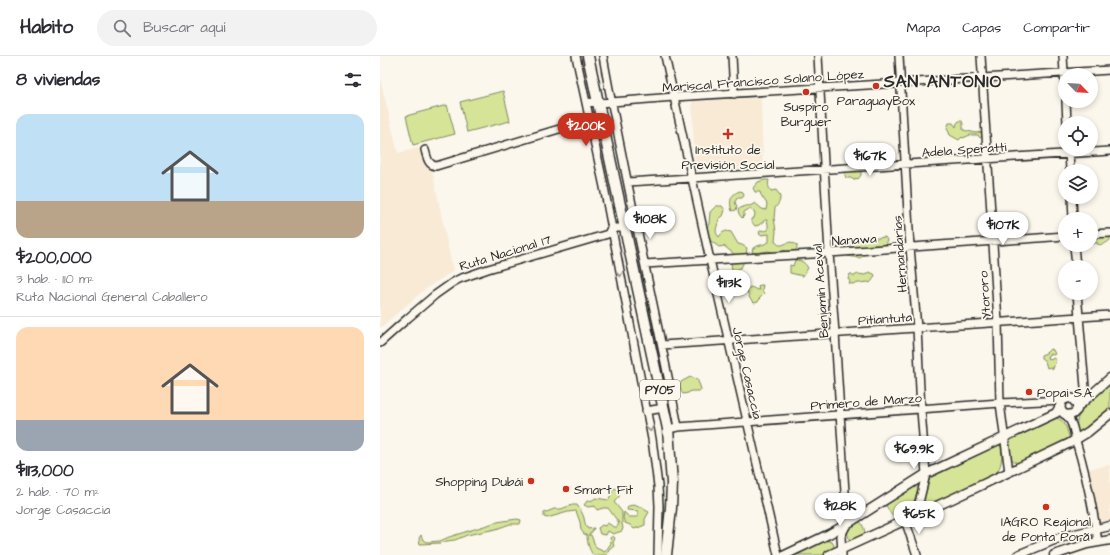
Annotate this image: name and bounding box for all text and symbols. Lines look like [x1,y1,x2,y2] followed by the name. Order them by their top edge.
[97,10,377,46] search box
[20,14,73,41] text: Habito
[111,17,133,39] icon: search
[143,17,226,38] text: Buscar aquí
[907,18,940,38] text: Mapa
[962,18,1001,38] text: Capas
[1023,18,1090,38] text: Compartir
[662,65,865,97] street label: Mariscal Francisco Solano López
[16,68,100,92] text: 8 viviendas
[1058,68,1098,108] north arrow
[1058,68,1098,300] map controls
[342,69,364,91] icon: filters
[883,70,1002,94] district label: SAN ANTONIO
[871,81,881,91] marker: ParaguayBox
[801,87,811,97] marker: Suspiro Burguer
[837,92,916,111] place label: ParaguayBox
[781,98,831,132] place label: Suspiro Burguer
[558,113,614,147] pin: $200K
[1058,116,1098,156] button: locate
[567,117,605,135] text: $200K
[722,128,734,140] marker: Instituto de Previsión Social
[921,138,1007,162] street label: Adela Speratti
[154,140,226,212] icon: home
[681,141,775,174] place label: Instituto de Previsión Social
[842,143,898,177] pin: $167K
[854,147,886,165] text: $167K
[1058,164,1098,204] button: layers
[622,206,678,240] pin: $108K
[633,210,667,228] text: $108K
[975,212,1031,246] pin: $107K
[1058,212,1098,252] button: +
[888,214,912,293] street label: Hernandarias
[987,216,1019,234] text: $107K
[831,229,878,251] street label: Nanawa
[457,230,553,275] street label: Ruta Nacional 17
[809,243,833,339] street label: Benjamín Aceval
[16,246,92,270] text: $200,000
[1058,260,1098,300] button: −
[974,269,996,320] street label: Ytororo
[16,270,94,288] text: 3 hab. · 110 m²
[615,270,624,277] one-way arrow
[701,270,757,304] pin: $113K
[716,274,742,292] text: $113K
[16,288,208,306] text: Ruta Nacional General Caballero
[857,308,913,330] street label: Pitiantuta
[727,325,766,422] street label: Jorge Casaccia
[154,353,226,425] icon: home
[640,380,680,400] road number: PY05
[1037,384,1094,402] place label: Popai S.A.
[1024,387,1034,397] marker: Popai S.A.
[810,389,923,415] street label: Primero de Marzo
[645,426,654,432] one-way arrow
[881,436,947,470] pin: $69.9K
[894,440,934,458] text: $69.9K
[16,459,74,483] text: $113,000
[435,473,523,492] place label: Shopping Dubái
[526,476,536,486] marker: Shopping Dubái
[574,481,634,499] place label: Smart Fit
[16,483,99,501] text: 2 hab. · 70 m²
[561,484,571,494] marker: Smart Fit
[812,493,868,527] pin: $128K
[824,497,856,515] text: $128K
[16,501,110,519] text: Jorge Casaccia
[895,501,943,535] pin: $65K
[1041,502,1051,512] marker: IAGRO Regional de Ponta Porã
[903,505,935,523] text: $65K
[1001,513,1091,546] place label: IAGRO Regional de Ponta Porã

